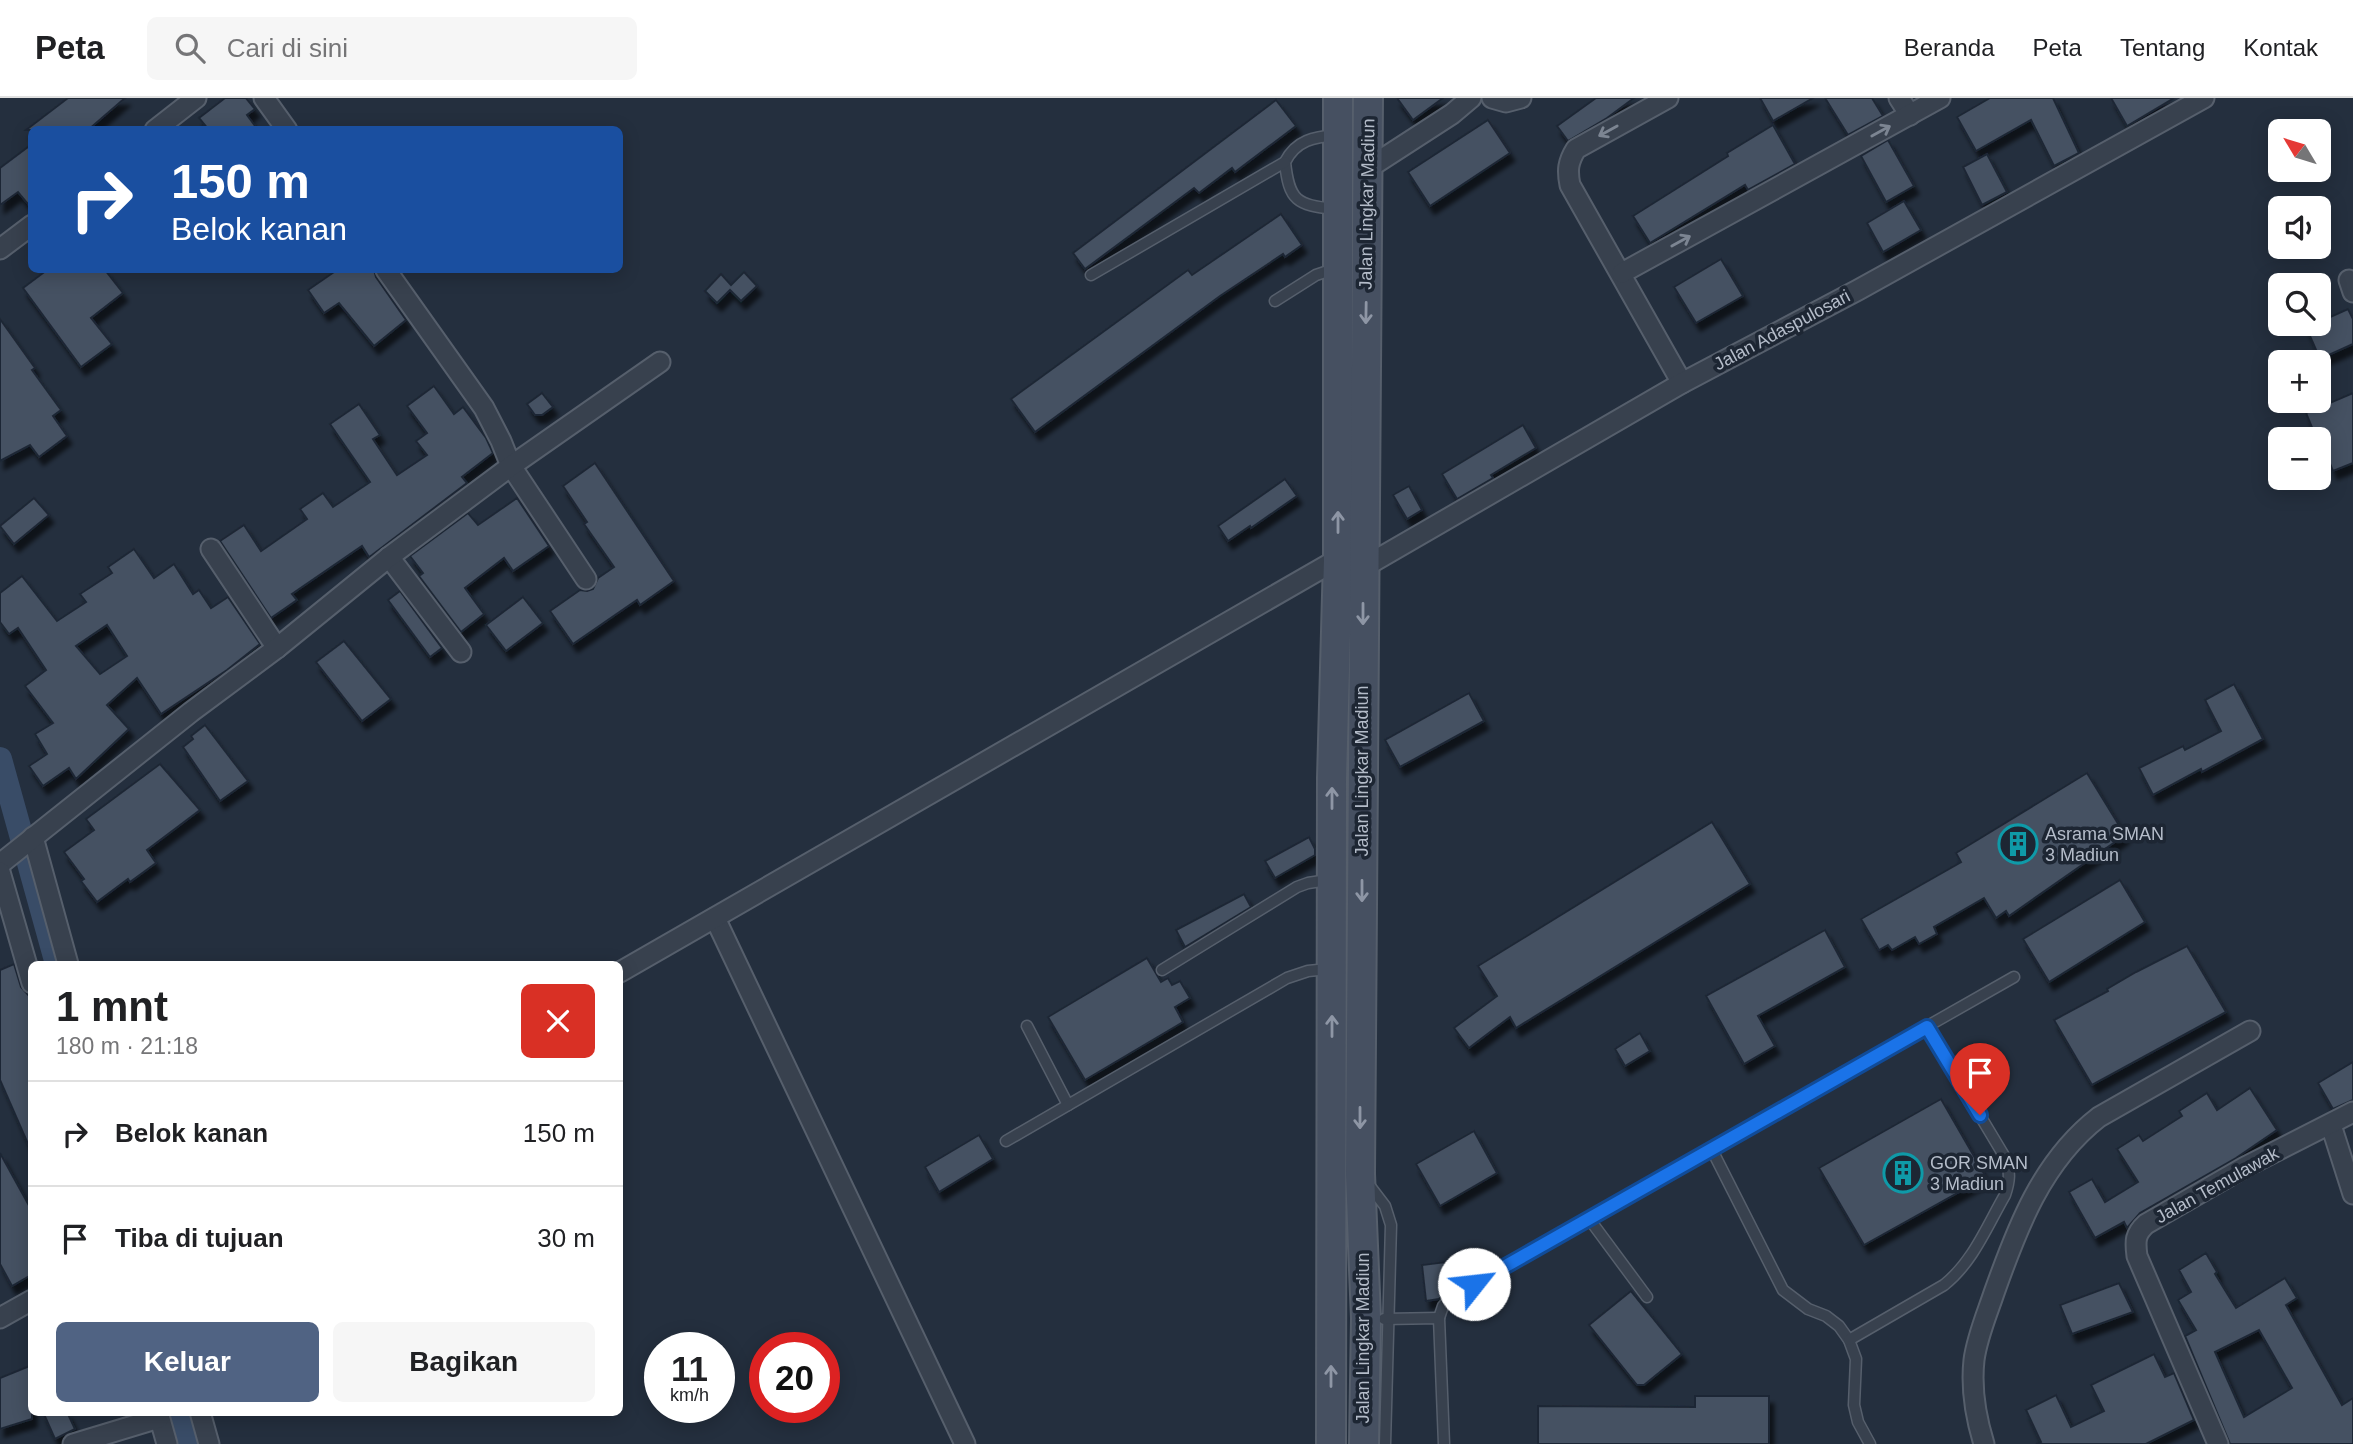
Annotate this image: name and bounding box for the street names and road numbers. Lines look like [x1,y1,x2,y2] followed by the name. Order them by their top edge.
[1356,118,1378,290] street label: Jalan Lingkar Madiun
[1711,286,1853,374] street label: Jalan Adaspulosari
[1352,685,1372,857] street label: Jalan Lingkar Madiun
[2152,1142,2283,1227] street label: Jalan Temulawak
[1353,1252,1373,1424] street label: Jalan Lingkar Madiun

